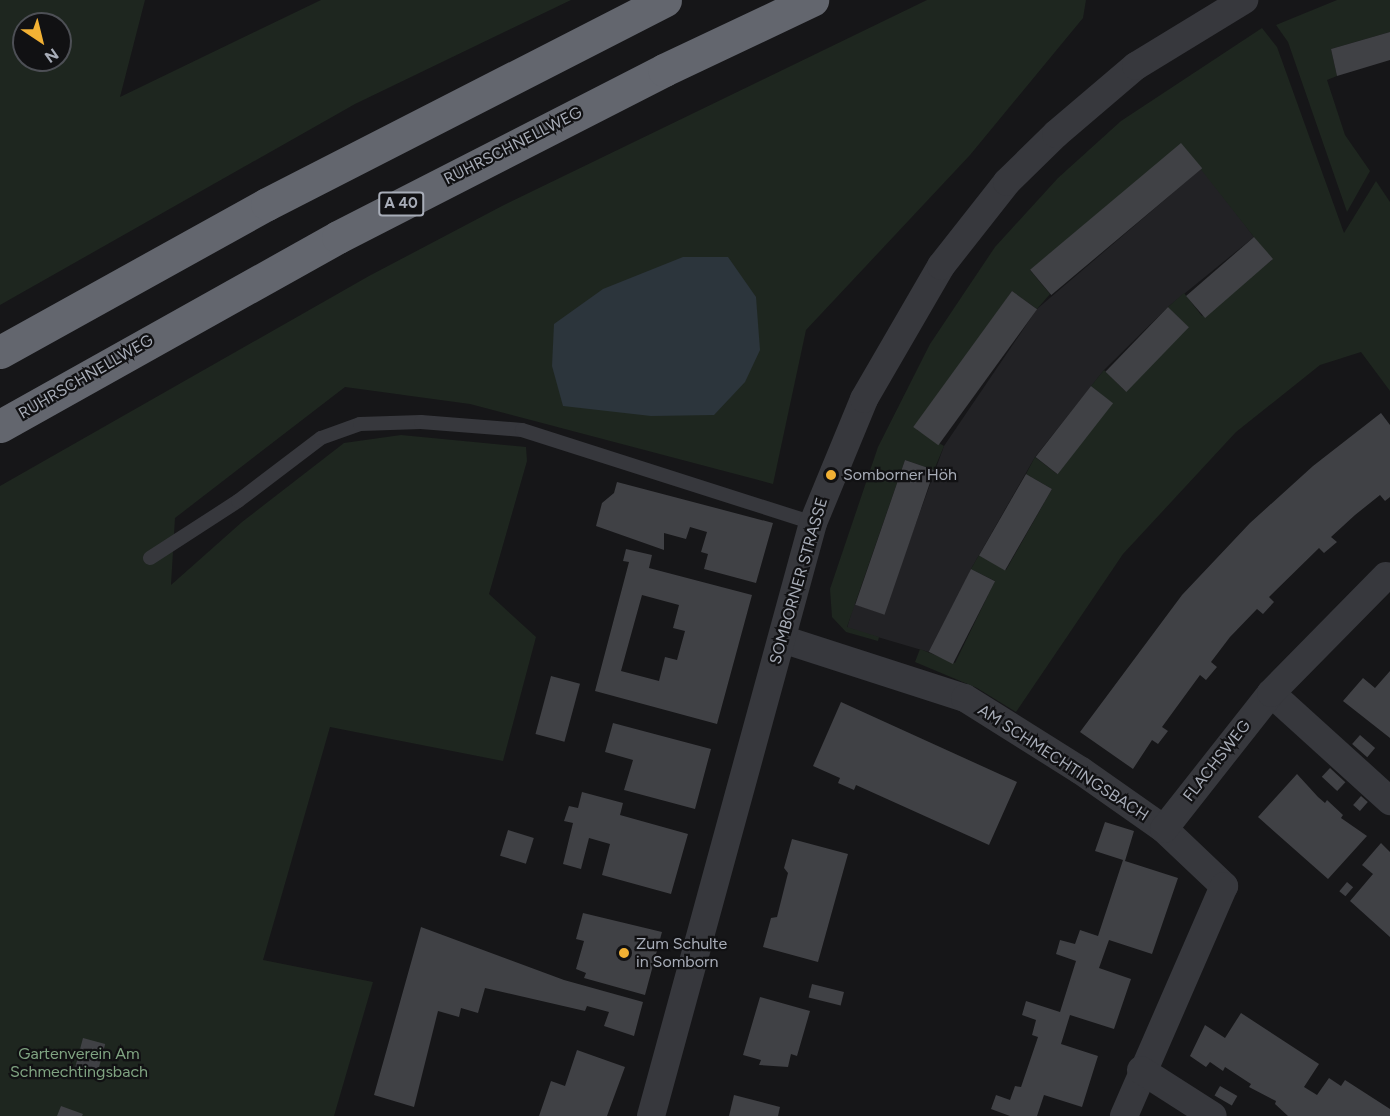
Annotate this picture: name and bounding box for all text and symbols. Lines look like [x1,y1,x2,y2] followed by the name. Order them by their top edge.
[12,12,72,72] north arrow
[41,44,62,67] text: N
[441,103,585,189] street label: RUHRSCHNELLWEG
[377,192,425,216] road number: A 40
[15,331,157,423] street label: RUHRSCHNELLWEG
[843,465,957,485] place label: Somborner Höh
[824,468,838,482] marker: Somborner Höh
[766,495,832,667] street label: SOMBORNER STRASSE
[974,701,1152,825] street label: AM SCHMECHTINGSBACH
[1179,717,1255,805] street label: FLACHSWEG
[636,934,727,972] place label: Zum Schulte in Somborn
[617,946,631,960] marker: Zum Schulte in Somborn
[10,1044,148,1082] park label: Gartenverein Am Schmechtingsbach

